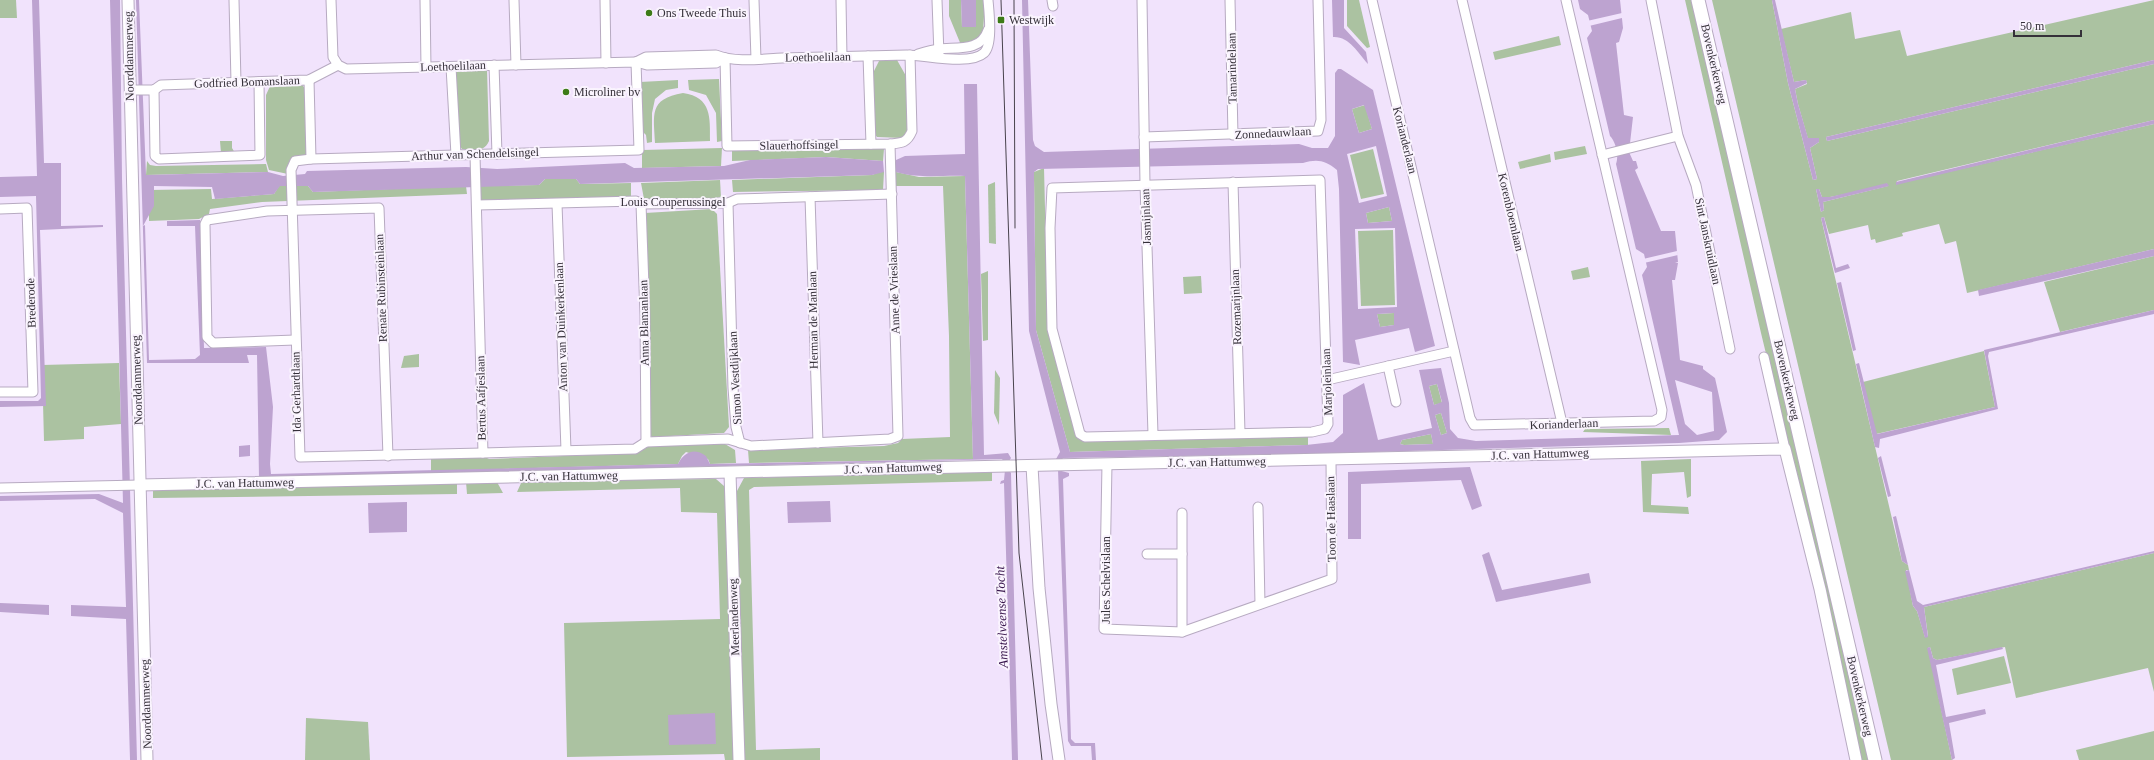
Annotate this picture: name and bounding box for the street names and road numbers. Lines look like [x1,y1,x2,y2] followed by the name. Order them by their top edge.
[121,11,137,101] street label: Noorddammerweg
[1698,22,1730,106] street label: Bovenkerkerweg
[1224,32,1240,104] street label: Tamarindelaan
[785,49,851,65] street label: Loethoelilaan
[420,58,486,74] street label: Loethoelilaan
[194,73,300,91] street label: Godfried Bomanslaan
[1390,105,1420,175] street label: Korianderlaan
[1234,124,1312,142] street label: Zonnedauwlaan
[759,137,839,153] street label: Slauerhoffsingel
[411,145,540,163] street label: Arthur van Schendelsingel
[1495,171,1527,253] street label: Korenbloemlaan
[1138,188,1154,246] street label: Jasmijnlaan
[621,195,726,209] street label: Louis Couperussingel
[1692,196,1724,286] street label: Sint Janskruidlaan
[372,234,390,342] street label: Renate Rubinsteinlaan
[885,246,903,334] street label: Anne de Vrieslaan
[552,262,570,392] street label: Anton van Duinkerkenlaan
[1228,269,1244,345] street label: Rozemarijnlaan
[805,271,821,369] street label: Herman de Manlaan
[23,278,39,328] street label: Brederode
[636,280,652,366] street label: Anna Blamanlaan
[726,331,744,425] street label: Simon Vestdijklaan
[128,335,146,425] street label: Noorddammerweg
[1771,338,1803,422] street label: Bovenkerkerweg
[1319,348,1335,416] street label: Marjoleinlaan
[288,351,304,433] street label: Ida Gerhardtlaan
[473,355,489,441] street label: Bertus Aafjeslaan
[1529,416,1599,432] street label: Korianderlaan
[1491,445,1589,463] street label: J.C. van Hattumweg
[1168,454,1266,470] street label: J.C. van Hattumweg
[844,459,942,477] street label: J.C. van Hattumweg
[520,468,618,484] street label: J.C. van Hattumweg
[196,475,294,491] street label: J.C. van Hattumweg
[1323,476,1339,562] street label: Toon de Haaslaan
[1099,536,1113,624] street label: Jules Schelvislaan
[726,578,742,656] street label: Meerlandenweg
[1844,654,1876,738] street label: Bovenkerkerweg
[137,659,155,749] street label: Noorddammerweg

